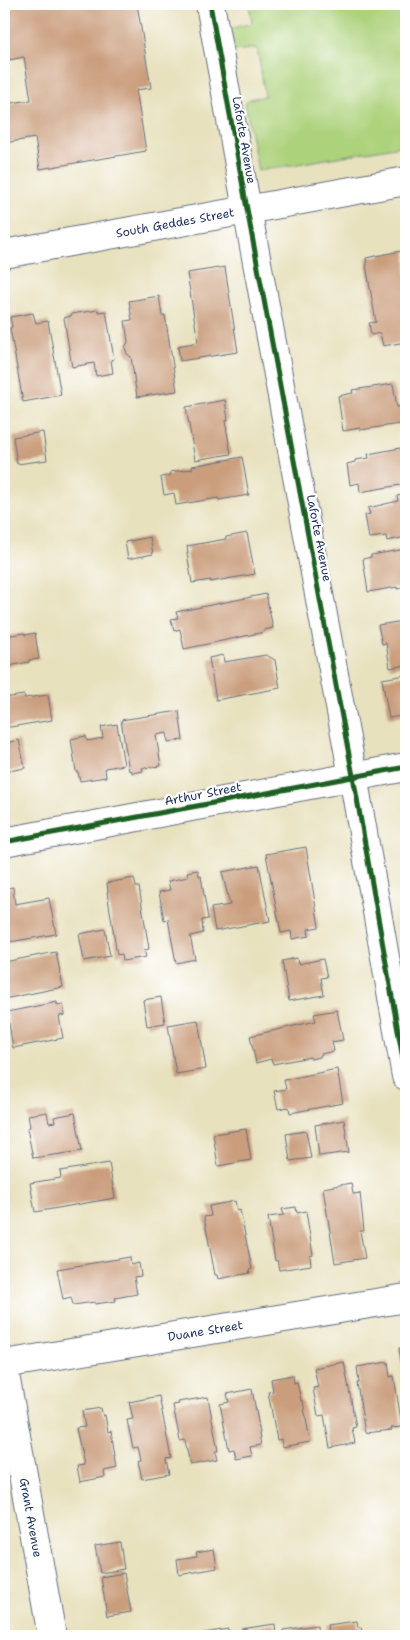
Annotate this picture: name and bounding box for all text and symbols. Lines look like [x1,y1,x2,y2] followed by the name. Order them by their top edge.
[228,95,260,185] street label: Laforte Avenue
[115,204,236,242] street label: South Geddes Street
[303,493,335,583] street label: Laforte Avenue
[163,779,243,809] street label: Arthur Street
[167,1317,244,1345] street label: Duane Street
[16,1477,46,1559] street label: Grant Avenue

